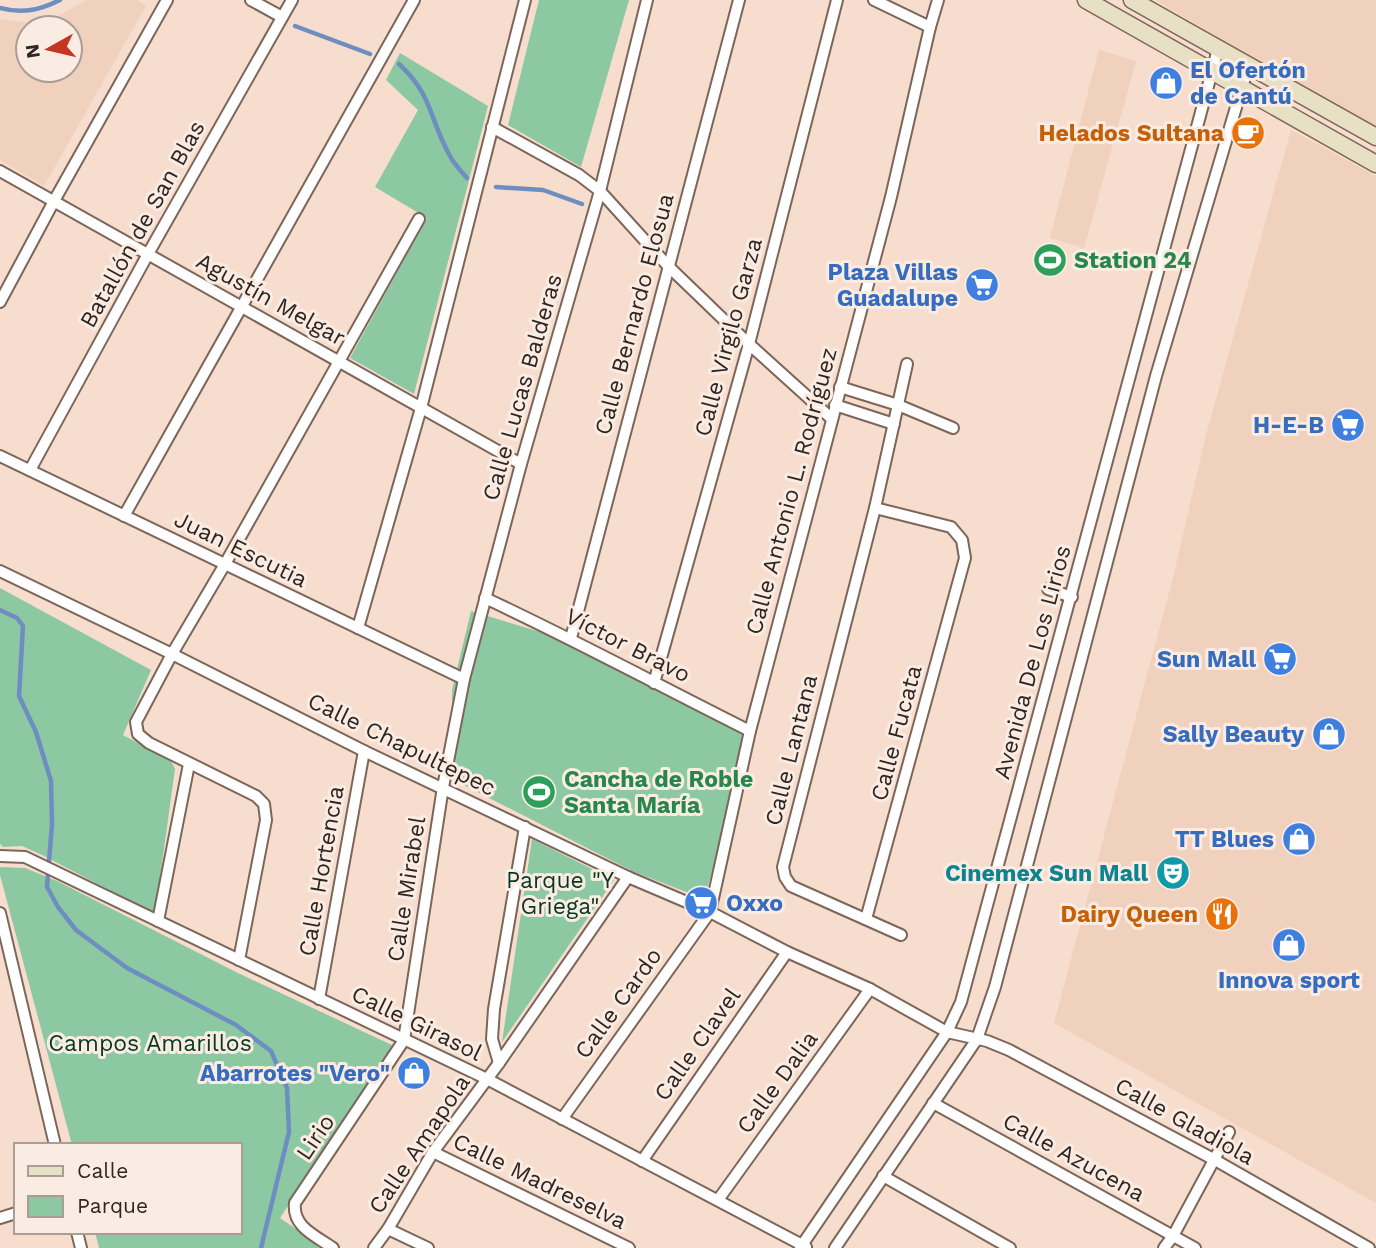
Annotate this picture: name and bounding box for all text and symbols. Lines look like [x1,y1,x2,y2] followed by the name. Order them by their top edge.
[14,14,84,84] north arrow
[20,43,45,60] text: N
[1190,57,1306,110] place label: El Ofertón de Cantú
[1147,64,1185,102] shop icon: El Ofertón de Cantú
[1229,114,1267,152] cafe icon: Helados Sultana
[74,116,211,332] street label: Batallón de San Blas
[1038,120,1225,147] place label: Helados Sultana
[589,190,680,438] street label: Calle Bernardo Elosua
[689,235,768,439] street label: Calle Virgilo Garza
[1031,241,1069,279] sports icon: Station 24
[192,247,350,351] street label: Agustín Melgar
[1074,247,1192,274] place label: Station 24
[828,259,958,312] place label: Plaza Villas Guadalupe
[963,266,1001,304] supermarket icon: Plaza Villas Guadalupe
[477,271,568,504] street label: Calle Lucas Balderas
[740,345,843,638] street label: Calle Antonio L. Rodríguez
[1329,406,1367,444] supermarket icon: H-E-B
[1253,412,1324,439] place label: H-E-B
[170,506,312,593] street label: Juan Escutia
[988,542,1077,782] street label: Avenida De Los Lirios
[561,602,695,688] street label: Víctor Bravo
[1261,640,1299,678] supermarket icon: Sun Mall
[1157,646,1256,673] place label: Sun Mall
[865,662,928,804] street label: Calle Fucata
[760,672,823,828] street label: Calle Lantana
[303,687,500,802] street label: Calle Chapultepec
[1310,715,1348,753] shop icon: Sally Beauty
[1163,721,1304,748] place label: Sally Beauty
[564,766,753,819] place label: Cancha de Roble Santa María
[520,773,558,811] sports icon: Cancha de Roble Santa María
[293,784,350,958] street label: Calle Hortencia
[382,815,431,964] street label: Calle Mirabel
[1280,820,1318,858] shop icon: TT Blues
[1175,826,1274,853] place label: TT Blues
[1154,854,1192,892] theatre icon: Cinemex Sun Mall
[945,860,1148,887] place label: Cinemex Sun Mall
[506,867,614,920] park label: Parque "Y Griega"
[682,884,720,922] supermarket icon: Oxxo
[726,890,783,917] place label: Oxxo
[1203,895,1241,933] restaurant icon: Dairy Queen
[1061,901,1198,928] place label: Dairy Queen
[1270,926,1308,964] shop icon: Innova sport
[569,943,668,1064] street label: Calle Cardo
[1218,967,1360,994] place label: Innova sport
[347,980,486,1067] street label: Calle Girasol
[649,983,746,1106] street label: Calle Clavel
[731,1026,824,1139] street label: Calle Dalia
[48,1030,252,1057] park label: Campos Amarillos
[395,1054,433,1092] shop icon: Abarrotes "Vero"
[200,1060,390,1087] place label: Abarrotes "Vero"
[363,1070,476,1219] street label: Calle Amapola
[1110,1072,1259,1171] street label: Calle Gladiola
[998,1107,1149,1208] street label: Calle Azucena
[290,1109,340,1165] street label: Lirio
[449,1128,631,1235] street label: Calle Madreselva
[14,1143,242,1234] legend
[77,1158,128,1183] text: Calle
[77,1193,148,1218] text: Parque

